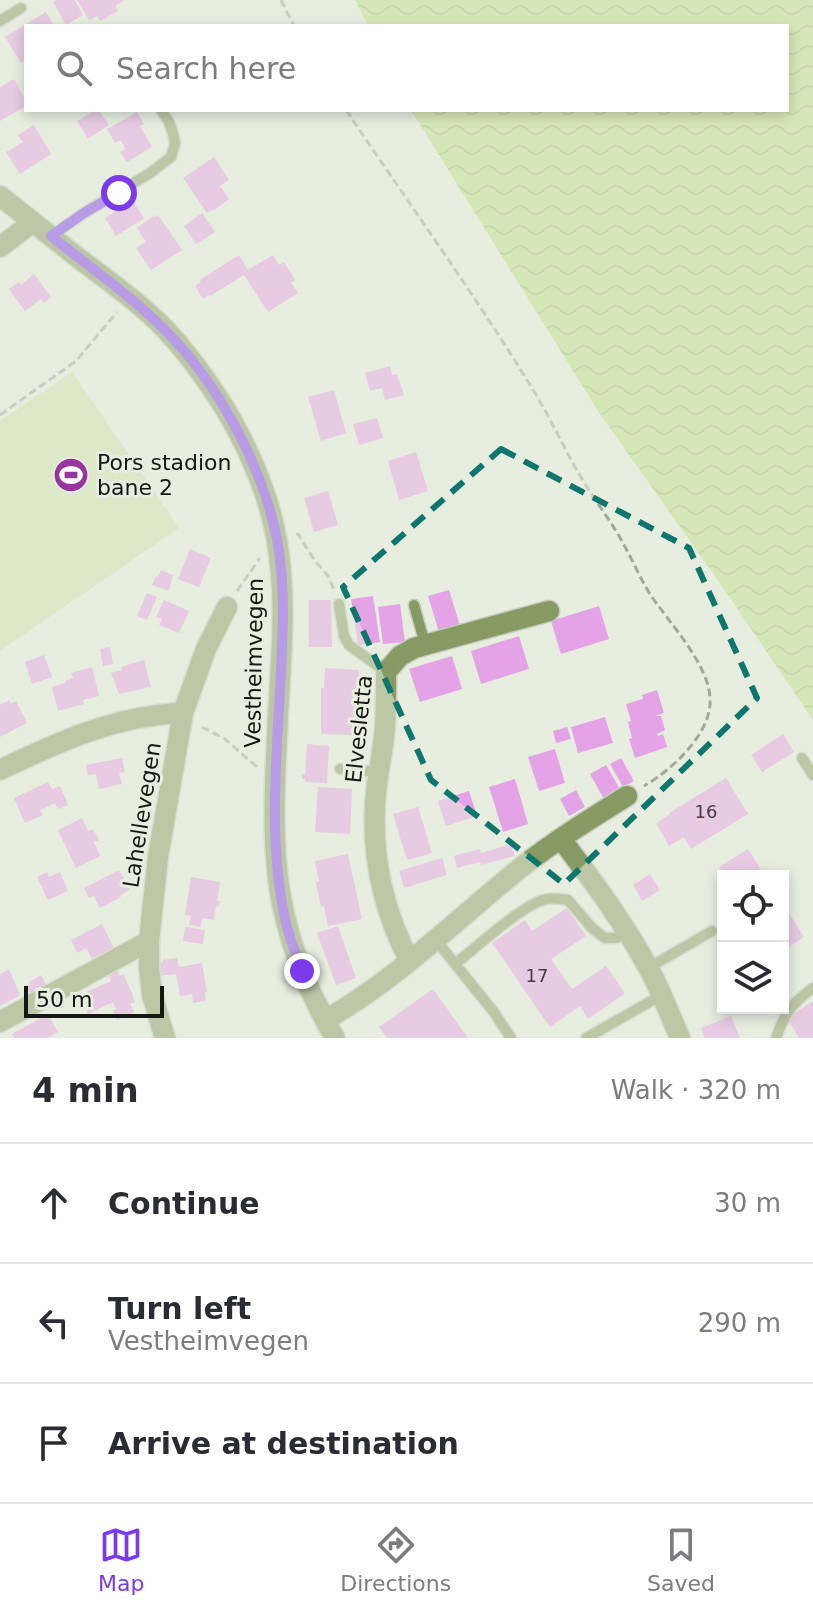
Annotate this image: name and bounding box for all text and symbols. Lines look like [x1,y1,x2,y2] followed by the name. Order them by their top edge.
[24,24,789,112] search box
[52,46,96,90] icon: search
[116,51,296,86] text: Search here
[101,175,137,211] route start
[97,450,232,500] place label: Pors stadion bane 2
[52,456,90,494] sports icon: Pors stadion bane 2
[240,578,268,748] street label: Vestheimvegen
[341,674,377,784] street label: Elvesletta
[118,740,166,890] street label: Lahellevegen
[695,801,717,822] house number: 16
[717,870,789,1014] map controls
[717,870,789,942] button: locate
[717,942,789,1014] button: layers
[284,953,320,989] route end
[526,965,548,986] house number: 17
[24,982,164,1018] scale bar
[36,987,92,1012] text: 50 m
[32,1070,139,1110] text: 4 min
[611,1075,781,1105] text: Walk · 320 m
[32,1181,76,1225] icon: ahead
[108,1186,260,1221] text: Continue
[714,1188,781,1218] text: 30 m
[108,1291,251,1326] text: Turn left
[32,1301,76,1345] icon: left
[698,1308,781,1338] text: 290 m
[108,1326,309,1356] text: Vestheimvegen
[32,1421,76,1465] icon: arrive
[108,1426,459,1461] text: Arrive at destination
[98,1523,144,1596] tab: Map
[340,1523,451,1596] tab: Directions
[647,1523,715,1596] tab: Saved

